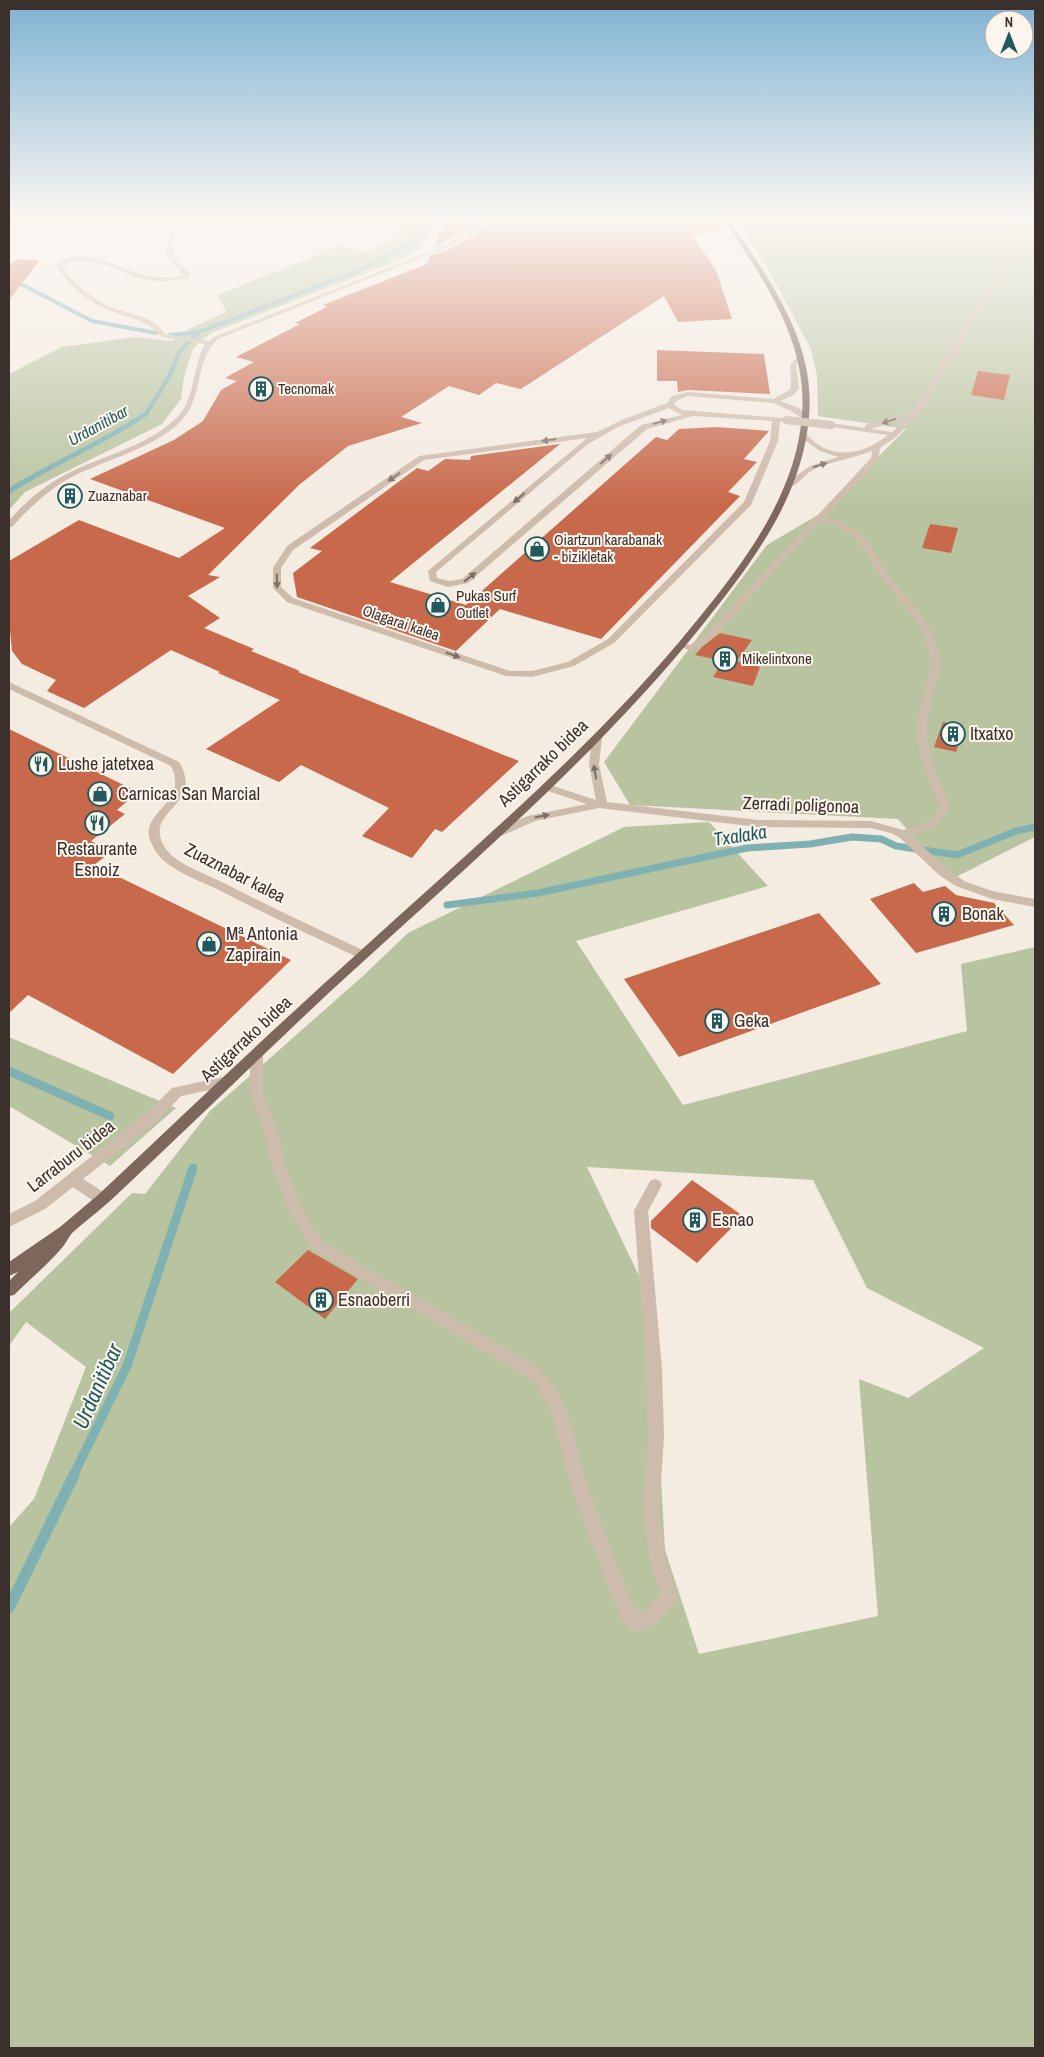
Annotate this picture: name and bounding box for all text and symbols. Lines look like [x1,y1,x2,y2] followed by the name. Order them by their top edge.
[984,10,1034,60] north arrow
[1005,13,1013,31] text: N
[248,376,274,402] building icon: Tecnomak
[278,378,335,399] place label: Tecnomak
[64,399,133,451] water label: Urdanitibar
[653,417,668,425] one-way arrow
[882,418,897,426] one-way arrow
[541,436,557,444] one-way arrow
[600,454,613,465] one-way arrow
[813,461,828,469] one-way arrow
[387,472,401,482] one-way arrow
[57,483,83,509] building icon: Zuaznabar
[88,485,147,506] place label: Zuaznabar
[513,492,526,503] one-way arrow
[554,529,663,567] place label: Oiartzun karabanak - bizikletak
[524,536,550,562] shop icon: Oiartzun karabanak - bizikletak
[463,571,476,582] one-way arrow
[274,573,282,589] one-way arrow
[456,585,517,623] place label: Pukas Surf Outlet
[425,592,451,618] shop icon: Pukas Surf Outlet
[360,600,443,646] street label: Olagarai kalea
[712,646,738,672] building icon: Mikelintxone
[742,648,812,669] place label: Mikelintxone
[446,652,461,659] one-way arrow
[491,713,593,813] street label: Astigarrako bidea
[940,721,966,747] building icon: Itxatxo
[970,721,1014,746] place label: Itxatxo
[28,751,54,777] restaurant icon: Lushe jatetxea
[58,751,154,776] place label: Lushe jatetxea
[591,763,599,779] one-way arrow
[87,781,113,807] shop icon: Carnicas San Marcial
[118,781,260,806] place label: Carnicas San Marcial
[742,790,860,819] street label: Zerradi poligonoa
[84,810,110,836] restaurant icon: Restaurante Esnoiz
[535,812,551,820] one-way arrow
[711,818,769,852] water label: Txalaka
[57,836,137,882] place label: Restaurante Esnoiz
[181,836,290,909] street label: Zuaznabar kalea
[931,901,957,927] building icon: Bonak
[962,901,1004,926] place label: Bonak
[226,921,298,967] place label: Mª Antonia Zapirain
[196,931,222,957] shop icon: Mª Antonia Zapirain
[194,990,297,1088] street label: Astigarrako bidea
[704,1008,730,1034] building icon: Geka
[734,1008,769,1033] place label: Geka
[22,1113,120,1198] street label: Larraburu bidea
[682,1207,708,1233] building icon: Esnao
[712,1207,754,1232] place label: Esnao
[308,1287,334,1313] building icon: Esnaoberri
[338,1287,410,1312] place label: Esnaoberri
[65,1338,129,1433] water label: Urdanitibar

